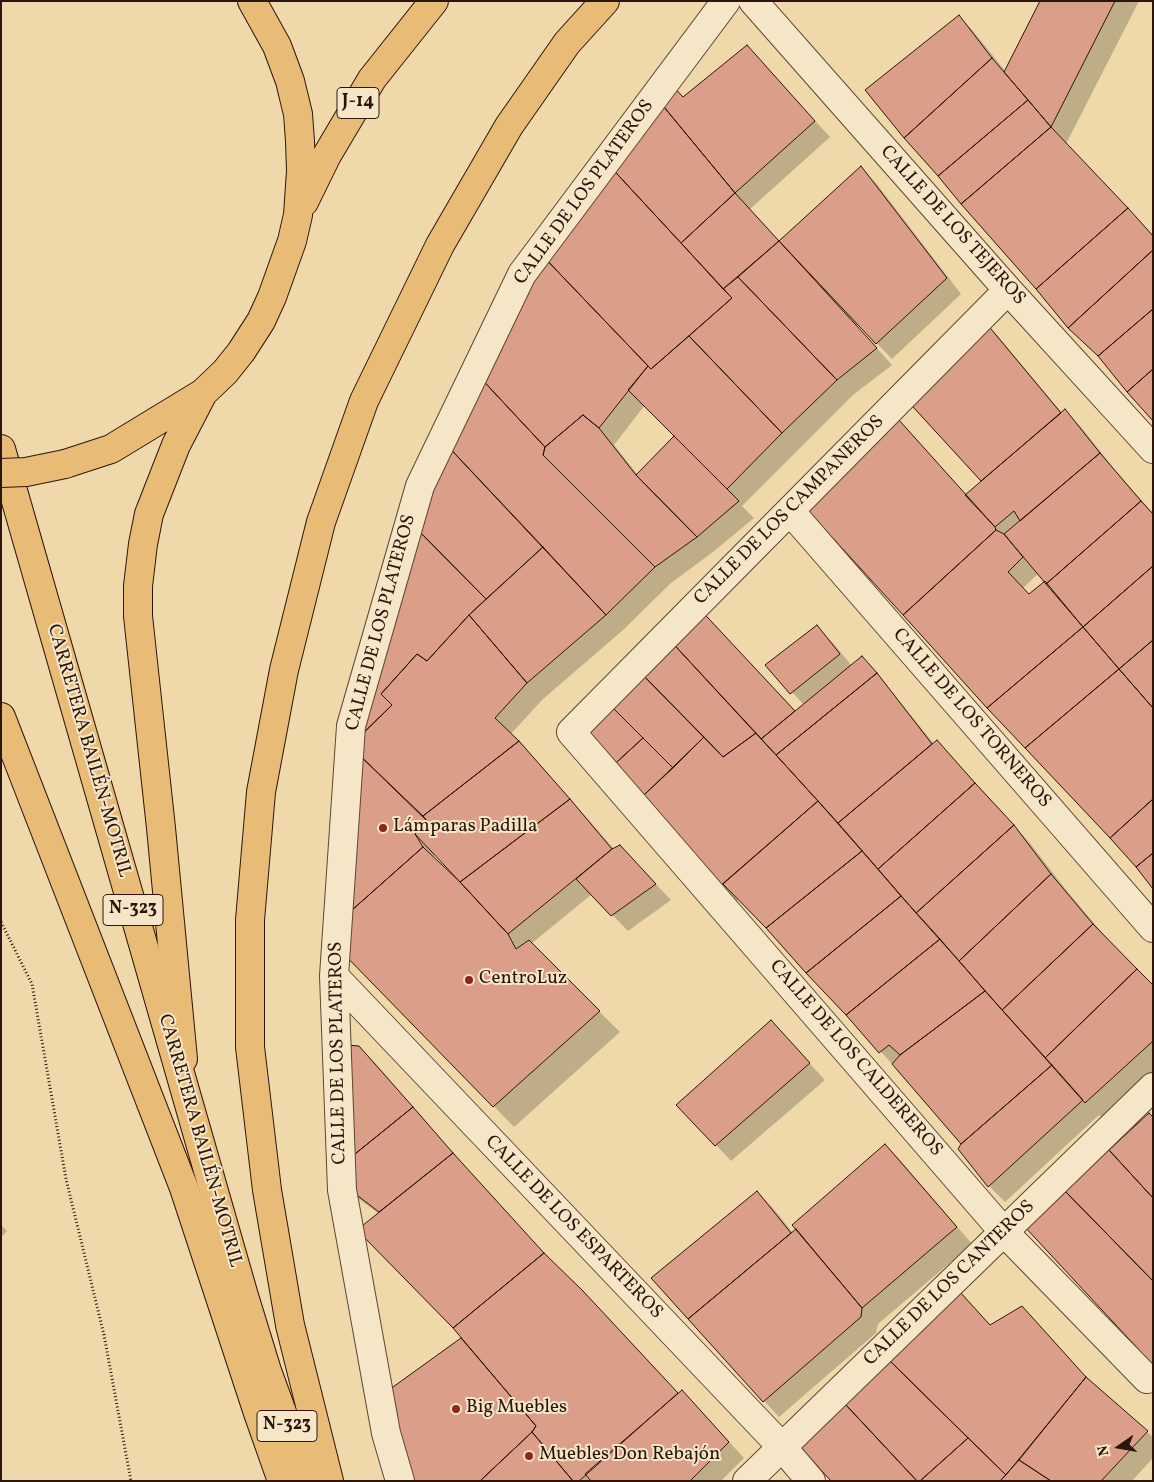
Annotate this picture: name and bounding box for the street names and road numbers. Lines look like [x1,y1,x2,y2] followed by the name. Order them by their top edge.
[337,88,379,119] road number: J-14
[510,96,660,290] street label: CALLE DE LOS PLATEROS
[874,141,1030,311] street label: CALLE DE LOS TEJEROS
[690,411,890,611] street label: CALLE DE LOS CAMPANEROS
[342,512,422,734] street label: CALLE DE LOS PLATEROS
[41,622,135,880] street label: CARRETERA BAILÉN-MOTRIL
[887,625,1055,813] street label: CALLE DE LOS TORNEROS
[103,894,163,926] road number: N-323
[326,941,352,1165] street label: CALLE DE LOS PLATEROS
[763,956,947,1162] street label: CALLE DE LOS CALDEREROS
[152,1012,246,1270] street label: CARRETERA BAILÉN-MOTRIL
[479,1132,667,1324] street label: CALLE DE LOS ESPARTEROS
[860,1196,1040,1372] street label: CALLE DE LOS CANTEROS
[257,1410,317,1442] road number: N-323

